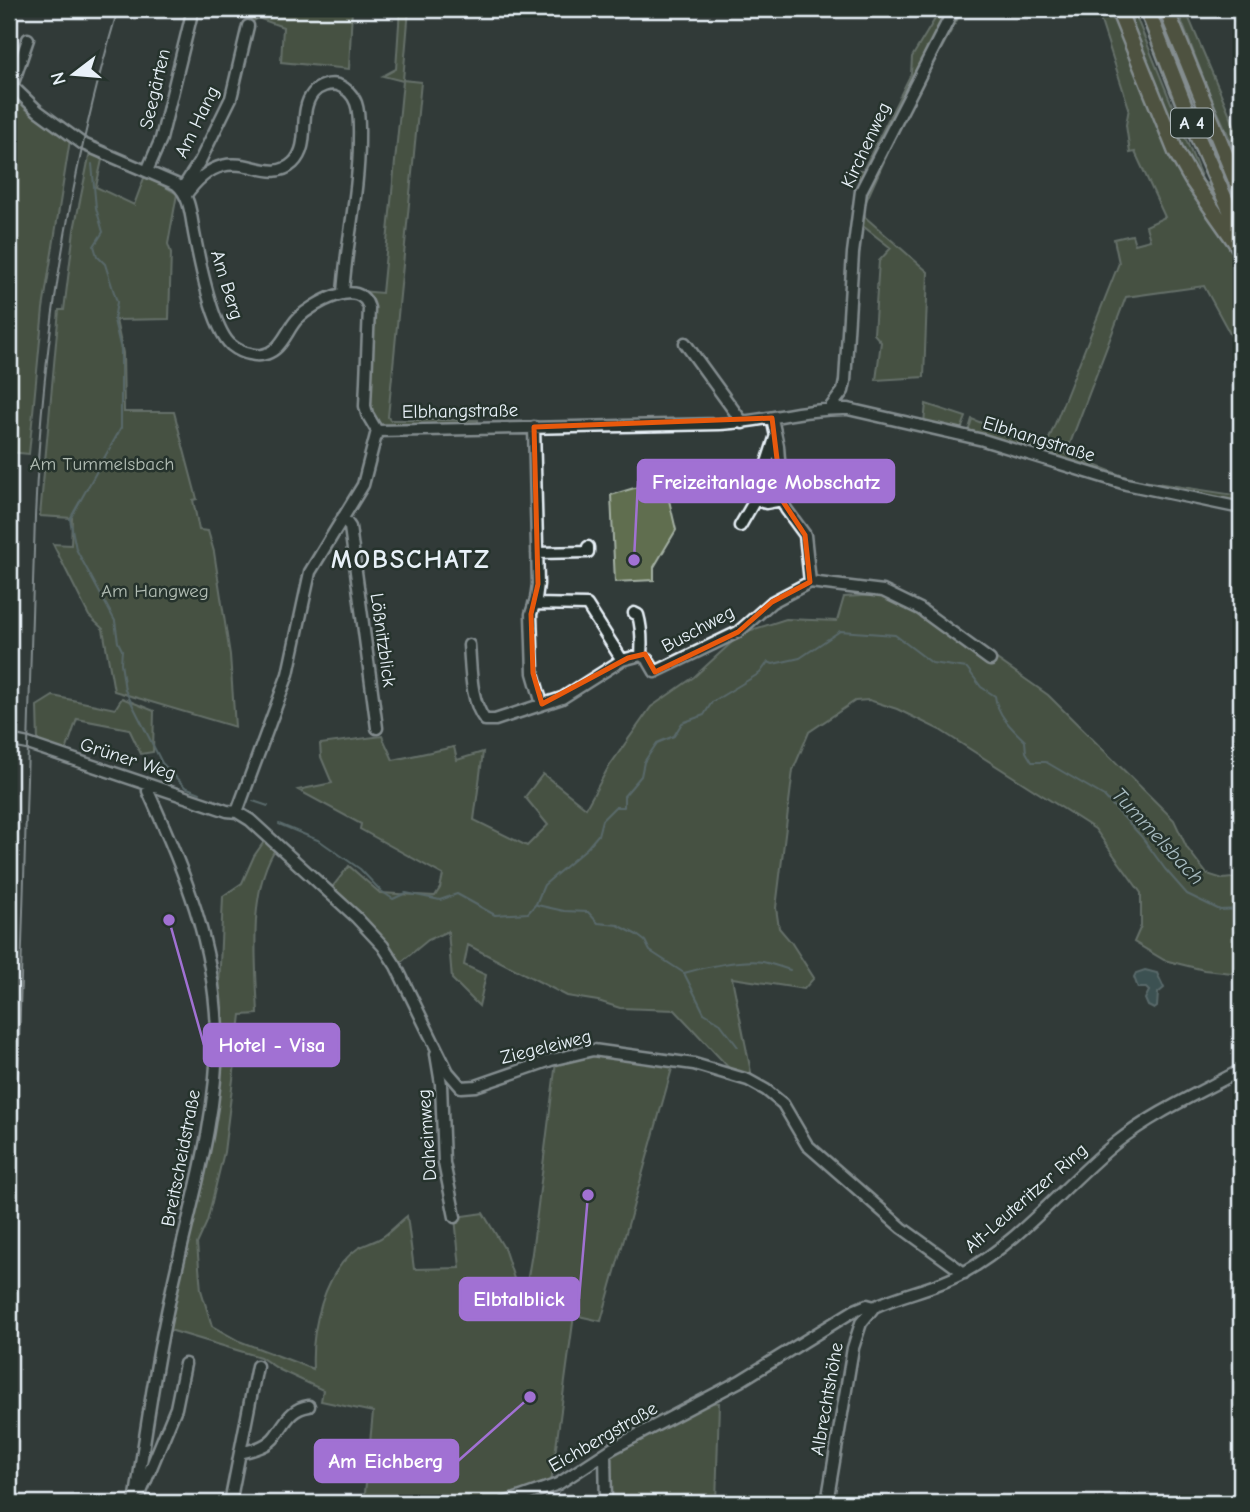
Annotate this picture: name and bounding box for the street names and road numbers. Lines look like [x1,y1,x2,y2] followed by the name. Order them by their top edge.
[135,47,175,131] street label: Seegärten
[170,82,224,162] street label: Am Hang
[837,99,895,191] street label: Kirchenweg
[1171,109,1213,138] road number: A 4
[206,248,248,322] street label: Am Berg
[402,399,518,423] street label: Elbhangstraße
[980,411,1098,467] street label: Elbhangstraße
[366,592,401,689] street label: Lößnitzblick
[658,601,738,657] street label: Buschweg
[77,733,179,785] street label: Grüner Weg
[498,1025,594,1069] street label: Ziegeleiweg
[157,1088,205,1228] street label: Breitscheidstraße
[413,1088,441,1182] street label: Daheimweg
[960,1139,1092,1257] street label: Alt-Leuteritzer Ring
[806,1341,848,1457] street label: Albrechtshöhe
[545,1397,661,1477] street label: Eichbergstraße

